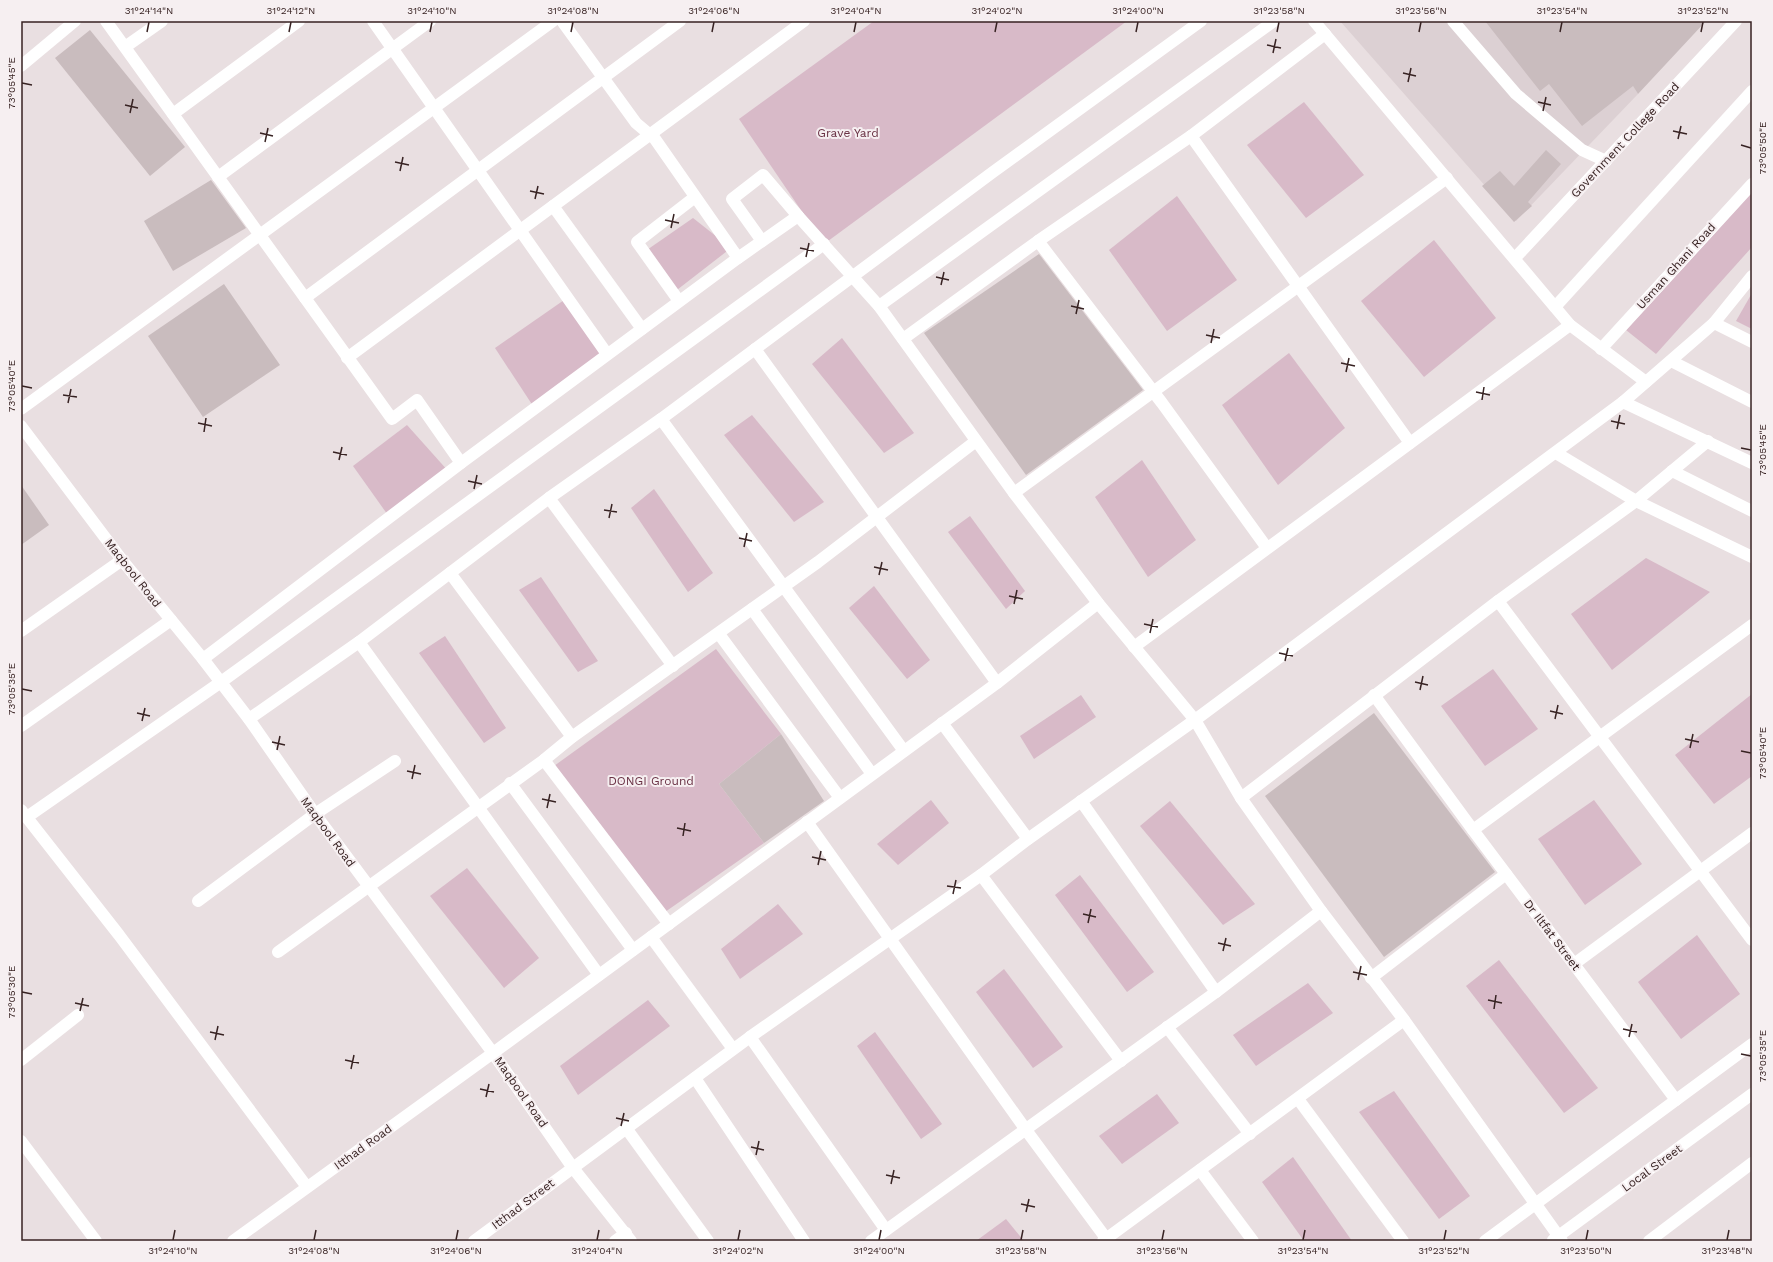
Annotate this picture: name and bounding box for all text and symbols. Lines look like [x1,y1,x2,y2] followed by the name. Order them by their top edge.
[125,5,173,16] text: 31°24'14"N
[267,5,315,16] text: 31°24'12"N
[407,5,457,16] text: 31°24'10"N
[547,5,599,16] text: 31°24'08"N
[688,5,740,16] text: 31°24'06"N
[830,5,882,16] text: 31°24'04"N
[971,5,1023,16] text: 31°24'02"N
[1112,5,1164,16] text: 31°24'00"N
[1253,5,1305,16] text: 31°23'58"N
[1395,5,1447,16] text: 31°23'56"N
[1536,5,1588,16] text: 31°23'54"N
[1677,5,1729,16] text: 31°23'52"N
[6,57,17,109] text: 73°05'45"E
[1568,79,1682,201] street label: Government College Road
[1757,122,1768,174] text: 73°05'50"E
[817,126,879,140] park label: Grave Yard
[1634,220,1718,312] street label: Usman Ghani Road
[6,360,17,412] text: 73°05'40"E
[1757,424,1768,476] text: 73°05'45"E
[102,536,164,610] street label: Maqbool Road
[6,663,17,715] text: 73°05'35"E
[1757,727,1768,779] text: 73°05'40"E
[608,774,694,788] park label: DONGI Ground
[298,794,358,870] street label: Maqbool Road
[1521,897,1583,973] street label: Dr Iltfat Street
[6,966,17,1018] text: 73°05'30"E
[1757,1030,1768,1082] text: 73°05'35"E
[491,1054,551,1130] street label: Maqbool Road
[331,1121,395,1173] street label: Itthad Road
[1619,1141,1685,1195] street label: Local Street
[489,1176,557,1232] street label: Itthad Street
[148,1245,198,1256] text: 31°24'10"N
[288,1245,340,1256] text: 31°24'08"N
[430,1245,482,1256] text: 31°24'06"N
[571,1245,623,1256] text: 31°24'04"N
[712,1245,764,1256] text: 31°24'02"N
[853,1245,905,1256] text: 31°24'00"N
[995,1245,1047,1256] text: 31°23'58"N
[1136,1245,1188,1256] text: 31°23'56"N
[1277,1245,1329,1256] text: 31°23'54"N
[1418,1245,1470,1256] text: 31°23'52"N
[1560,1245,1612,1256] text: 31°23'50"N
[1701,1245,1753,1256] text: 31°23'48"N

